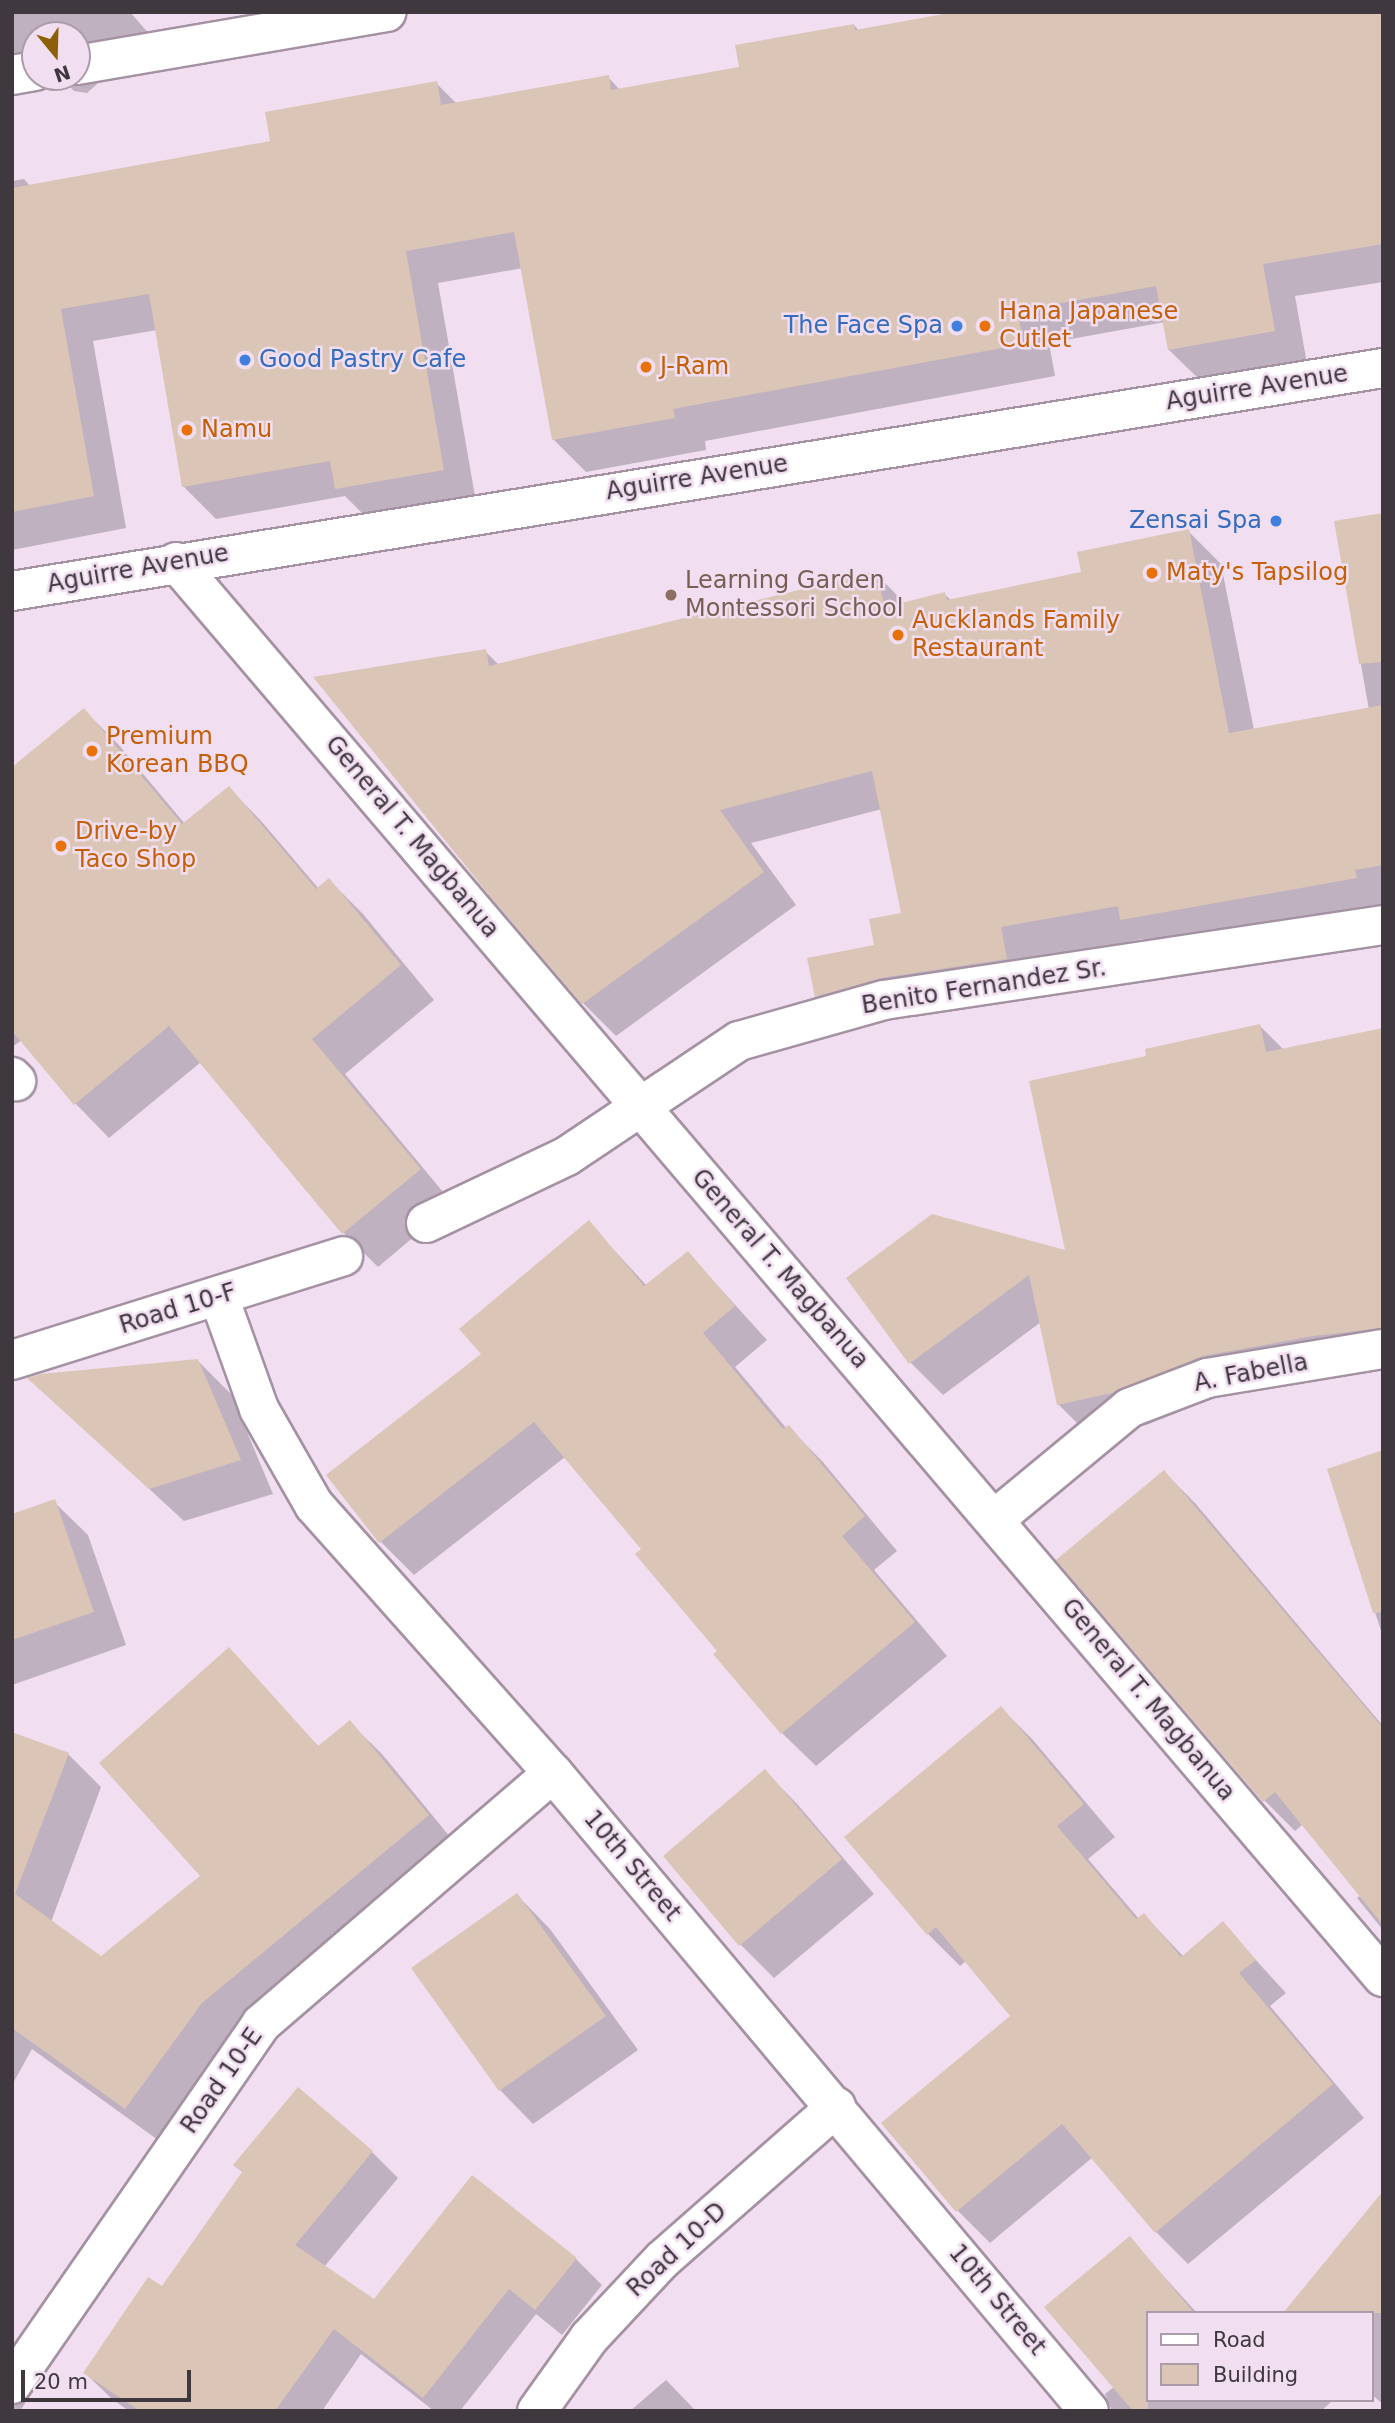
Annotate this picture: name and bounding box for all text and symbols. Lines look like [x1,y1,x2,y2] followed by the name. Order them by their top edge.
[21,21,91,91] north arrow
[51,61,73,87] text: N
[999,298,1178,354] place label: Hana Japanese Cutlet
[784,312,943,340] place label: The Face Spa
[949,318,965,334] marker: The Face Spa
[977,318,993,334] marker: Hana Japanese Cutlet
[259,346,466,374] place label: Good Pastry Cafe
[237,352,253,368] marker: Good Pastry Cafe
[660,353,729,381] place label: J-Ram
[638,359,654,375] marker: J-Ram
[1164,359,1350,417] street label: Aguirre Avenue
[201,416,272,444] place label: Namu
[179,422,195,438] marker: Namu
[604,449,790,507] street label: Aguirre Avenue
[1129,507,1262,535] place label: Zensai Spa
[1268,513,1284,529] marker: Zensai Spa
[45,539,231,599] street label: Aguirre Avenue
[1166,559,1348,587] place label: Maty's Tapsilog
[1144,565,1160,581] marker: Maty's Tapsilog
[685,567,903,623] place label: Learning Garden Montessori School
[663,587,679,603] marker: Learning Garden Montessori School
[912,607,1120,663] place label: Aucklands Family Restaurant
[890,627,906,643] marker: Aucklands Family Restaurant
[106,723,249,779] place label: Premium Korean BBQ
[319,730,505,944] street label: General T. Magbanua
[84,743,100,759] marker: Premium Korean BBQ
[75,818,196,874] place label: Drive-by Taco Shop
[53,838,69,854] marker: Drive-by Taco Shop
[860,953,1108,1021] street label: Benito Fernandez Sr.
[685,1163,875,1375] street label: General T. Magbanua
[116,1278,240,1340] street label: Road 10-F
[1192,1348,1310,1398] street label: A. Fabella
[1055,1593,1241,1807] street label: General T. Magbanua
[577,1805,687,1927] street label: 10th Street
[175,2023,269,2139] street label: Road 10-E
[621,2197,733,2303] street label: Road 10-D
[942,2239,1052,2361] street label: 10th Street
[1146,2311,1374,2402] legend
[1213,2328,1266,2352] text: Road
[24,2356,194,2400] scale bar
[1213,2363,1298,2387] text: Building
[34,2370,88,2394] text: 20 m

